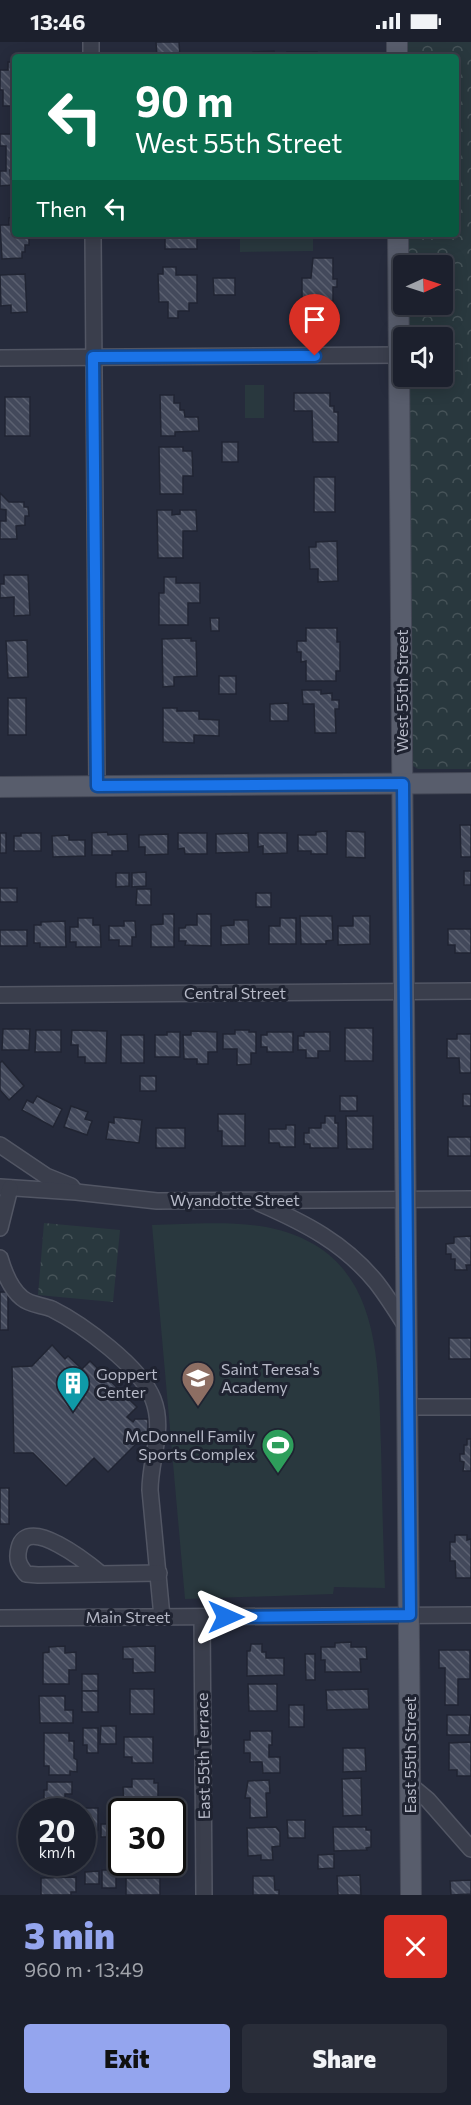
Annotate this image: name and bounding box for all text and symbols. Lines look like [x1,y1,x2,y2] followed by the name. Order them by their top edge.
[30,8,86,35] text: 13:46
[135,74,234,126] text: 90 m
[36,78,114,156] icon: left
[135,126,342,159] text: West 55th Street
[99,192,132,225] icon: left
[36,195,87,222] text: Then
[393,255,453,315] north arrow
[393,255,453,387] map controls
[289,294,340,356] pin
[298,303,331,336] icon: arrive
[393,327,453,387] button: sound
[392,629,411,752] street label: West 55th Street
[184,983,286,1002] street label: Central Street
[170,1190,300,1209] street label: Wyandotte Street
[221,1359,320,1396] place label: Saint Teresa's Academy
[180,1360,216,1407] school or university icon: Saint Teresa's Academy
[96,1364,158,1401] place label: Goppert Center
[55,1365,91,1412] building icon: Goppert Center
[125,1426,255,1463] place label: McDonnell Family Sports Complex
[260,1427,296,1474] sports icon: McDonnell Family Sports Complex
[194,1585,258,1649] position arrow
[85,1607,171,1626] street label: Main Street
[192,1693,213,1820] street label: East 55th Terrace
[400,1696,419,1814] street label: East 55th Street
[108,1798,186,1876] speed limit sign: 30
[39,1811,75,1848] text: 20
[39,1843,75,1861] text: km/h
[24,1912,115,1956] text: 3 min
[384,1915,447,1978] button: close
[24,1957,144,1981] text: 960 m · 13:49
[24,2024,230,2093] button: Exit
[242,2024,447,2093] button: Share

